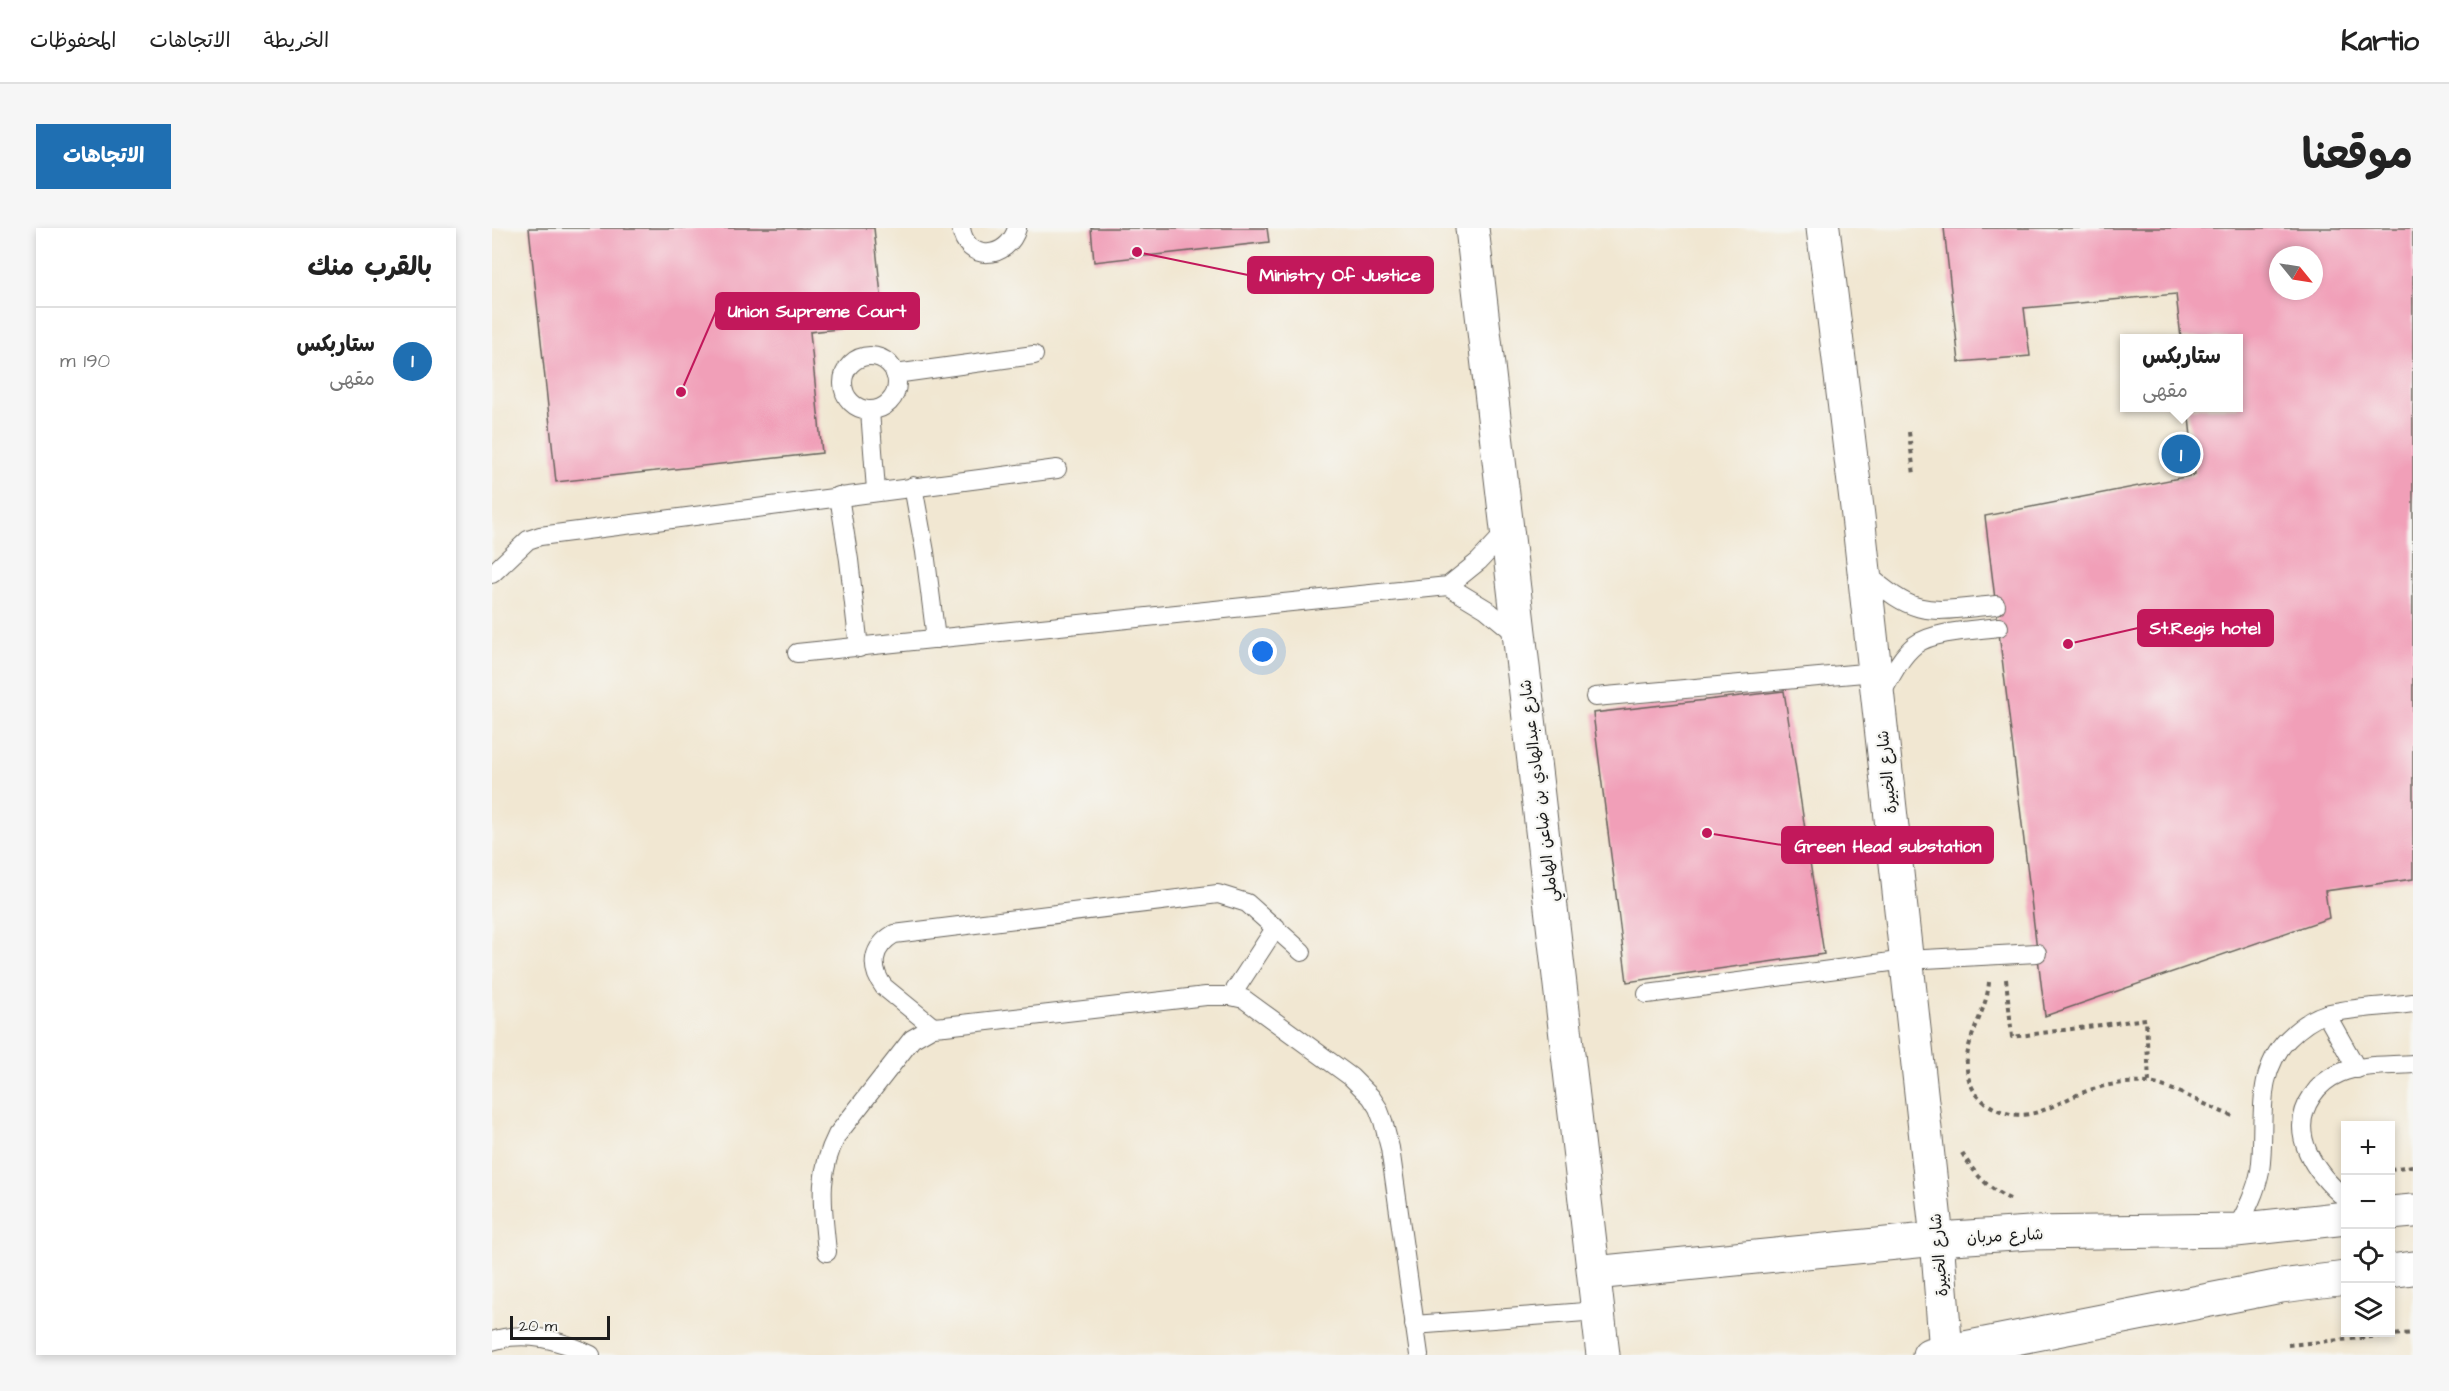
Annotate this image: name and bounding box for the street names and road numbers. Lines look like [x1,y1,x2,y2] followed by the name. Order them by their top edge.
[1514,678,1567,903] street label: شارع عبدالهادي بن ضاعن الهاملي
[1872,729,1902,815] street label: شارع الخبيرة
[1924,1212,1954,1297] street label: شارع الخبيرة
[1966,1223,2044,1249] street label: شارع مربان

